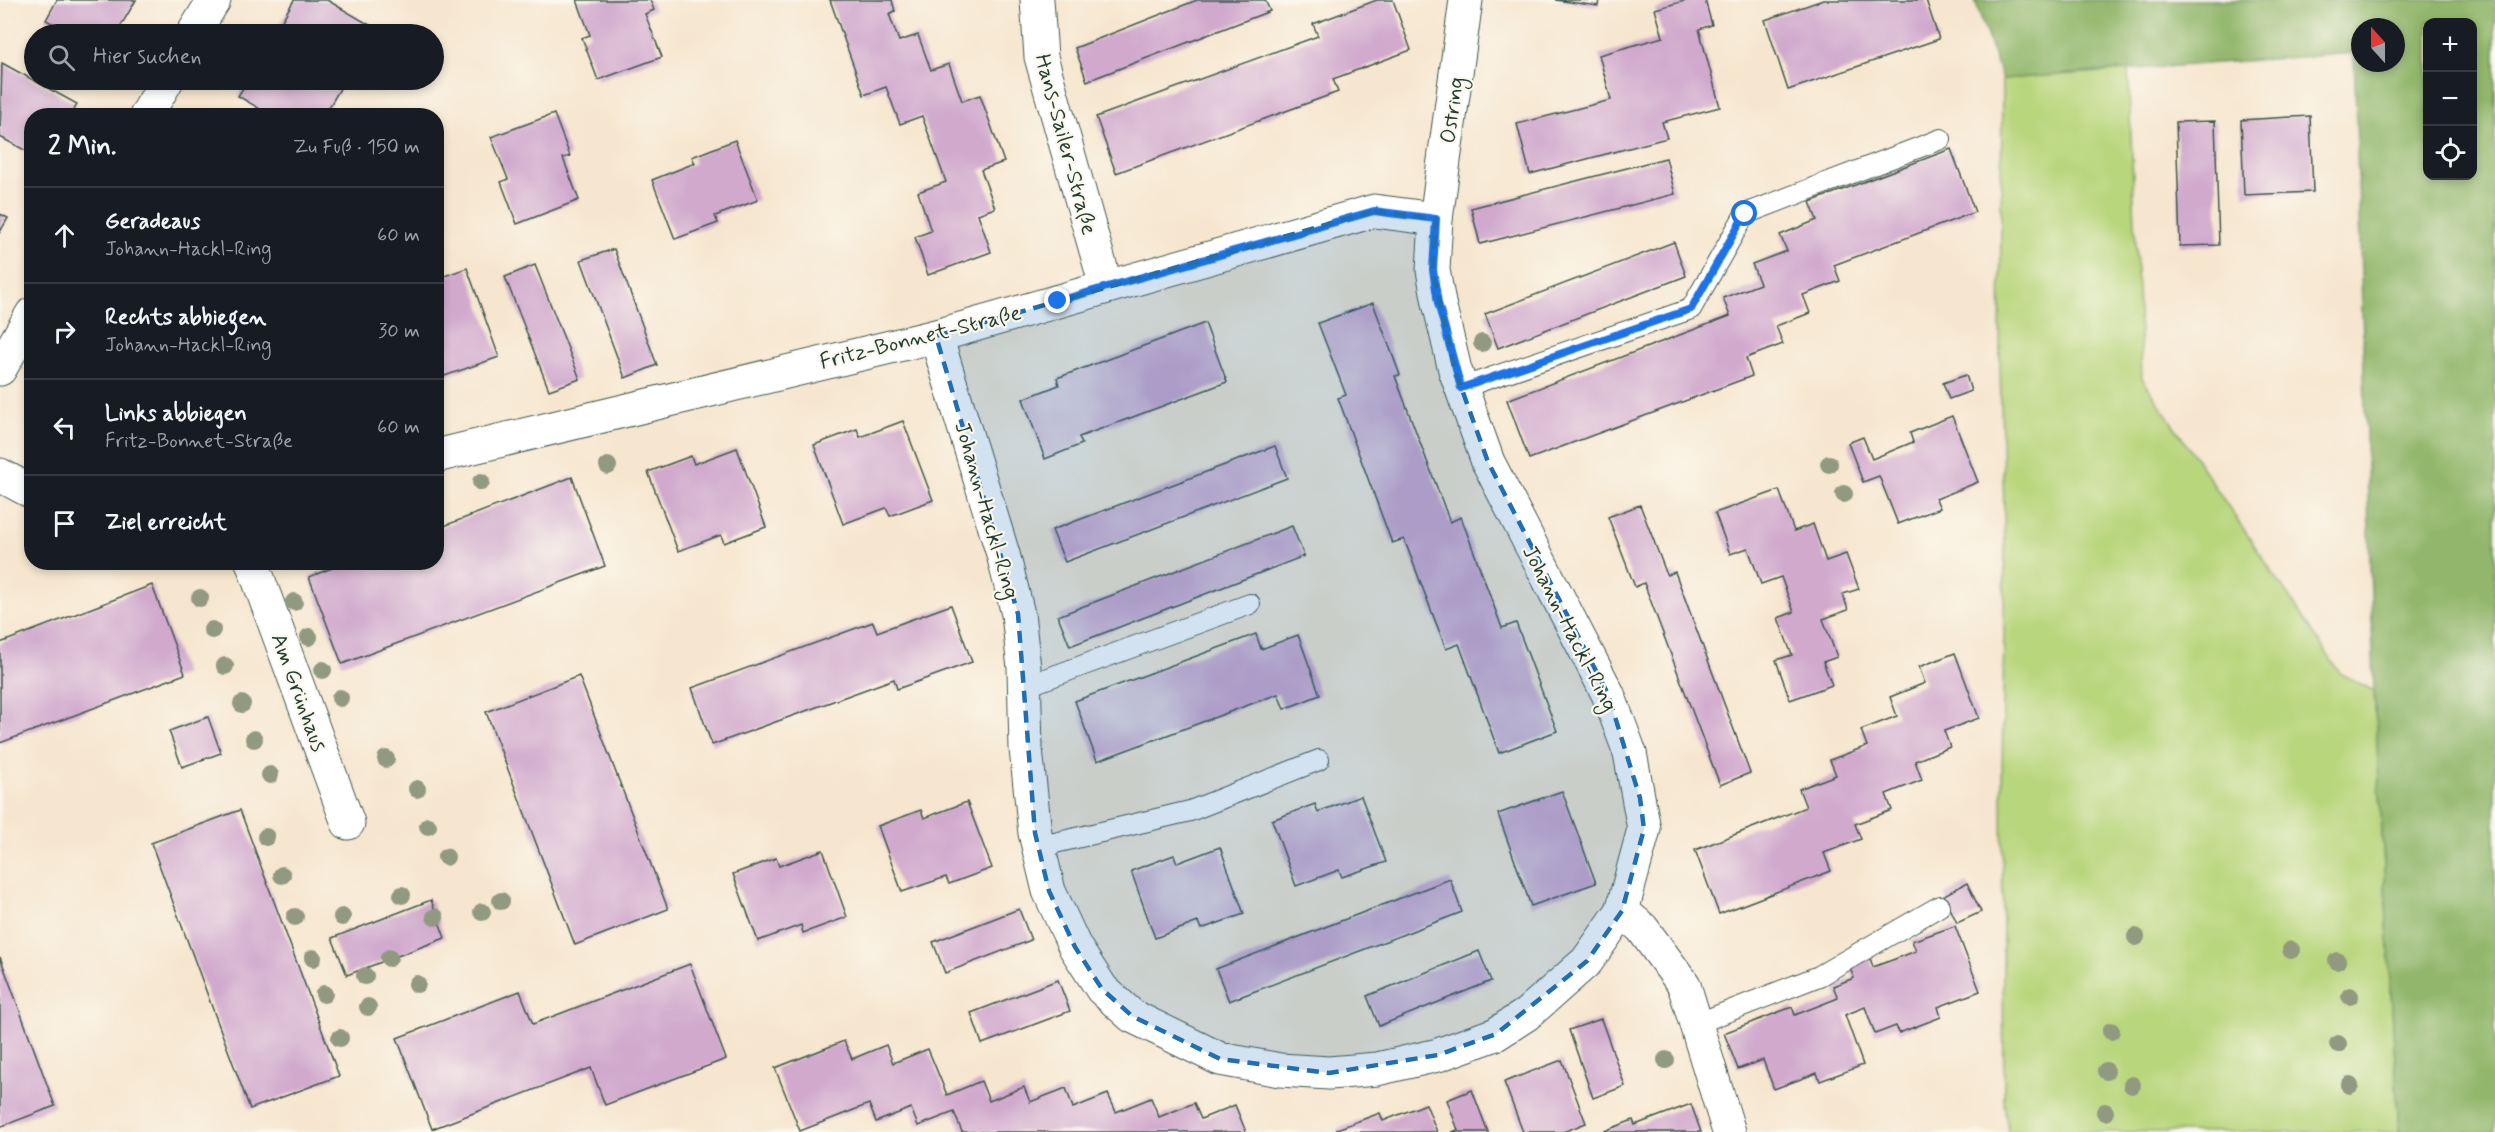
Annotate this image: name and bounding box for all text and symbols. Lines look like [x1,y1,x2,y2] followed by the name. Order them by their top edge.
[2351,18,2405,72] north arrow
[2423,18,2477,180] map controls
[2423,18,2477,72] button: +
[24,24,444,90] search box
[45,41,78,74] icon: search
[93,43,202,71] text: Hier suchen
[1027,51,1103,238] street label: Hans-Sailer-Straße
[2423,72,2477,126] button: −
[1434,75,1474,146] street label: Ostring
[2423,126,2477,180] button: locate
[48,130,116,164] text: 2 Min.
[293,134,420,161] text: Zu Fuß · 150 m
[1731,200,1757,226] route start
[105,208,200,236] text: Geradeaus
[48,219,81,252] icon: ahead
[377,222,420,249] text: 60 m
[105,236,271,263] text: Johann-Hackl-Ring
[1044,287,1070,313] route end
[817,299,1024,377] street label: Fritz-Bonnet-Straße
[105,304,266,332] text: Rechts abbiegen
[48,315,81,348] icon: right
[378,318,420,345] text: 30 m
[105,332,271,359] text: Johann-Hackl-Ring
[105,400,247,428] text: Links abbiegen
[48,411,81,444] icon: left
[377,414,420,441] text: 60 m
[944,419,1025,603] street label: Johann-Hackl-Ring
[105,428,293,455] text: Fritz-Bonnet-Straße
[48,507,81,540] icon: arrive
[105,509,227,537] text: Ziel erreicht
[1512,541,1623,718] street label: Johann-Hackl-Ring
[264,630,333,756] street label: Am Grünhaus

